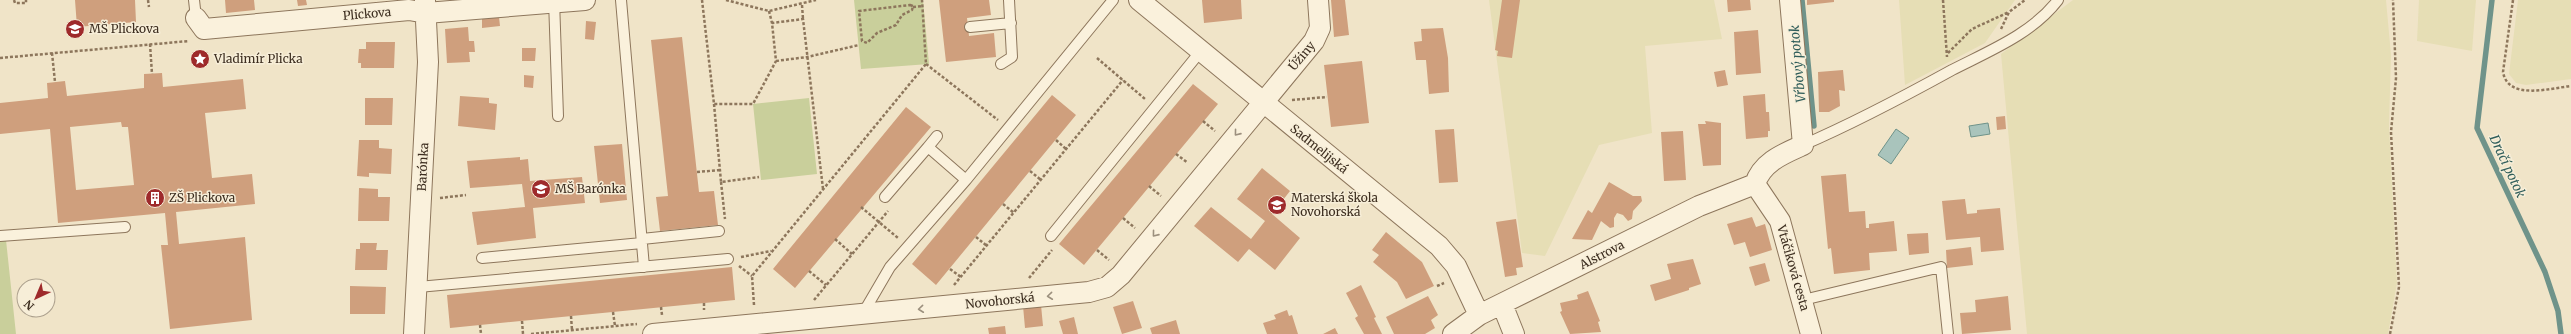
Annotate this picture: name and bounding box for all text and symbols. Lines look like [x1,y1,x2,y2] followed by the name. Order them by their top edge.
[342,4,392,23] street label: Plickova
[64,18,86,40] school or university icon: MŠ Plickova
[89,20,160,36] place label: MŠ Plickova
[1786,24,1809,104] water label: Vŕbový potok
[1285,38,1318,73] street label: Úžiny
[189,48,211,70] place icon: Vladimír Plicka
[213,51,303,66] place label: Vladimír Plicka
[1287,121,1352,177] street label: Sadmelijská
[1235,129,1242,136] one-way arrow
[2485,131,2529,200] water label: Dračí potok
[414,142,431,192] street label: Barónka
[530,178,552,200] school or university icon: MŠ Barónka
[555,180,626,196] place label: MŠ Barónka
[144,187,166,209] building icon: ZŠ Plickova
[169,189,236,205] place label: ZŠ Plickova
[1291,190,1378,219] place label: Materská škola Novohorská
[1266,194,1288,216] school or university icon: Materská škola Novohorská
[1774,222,1813,313] street label: Vtáčiková cesta
[1152,229,1159,236] one-way arrow
[1576,237,1627,273] street label: Alstrova
[16,278,56,318] north arrow
[965,289,1036,312] street label: Novohorská
[1047,291,1053,300] one-way arrow
[21,297,37,313] text: N
[917,304,924,313] one-way arrow

